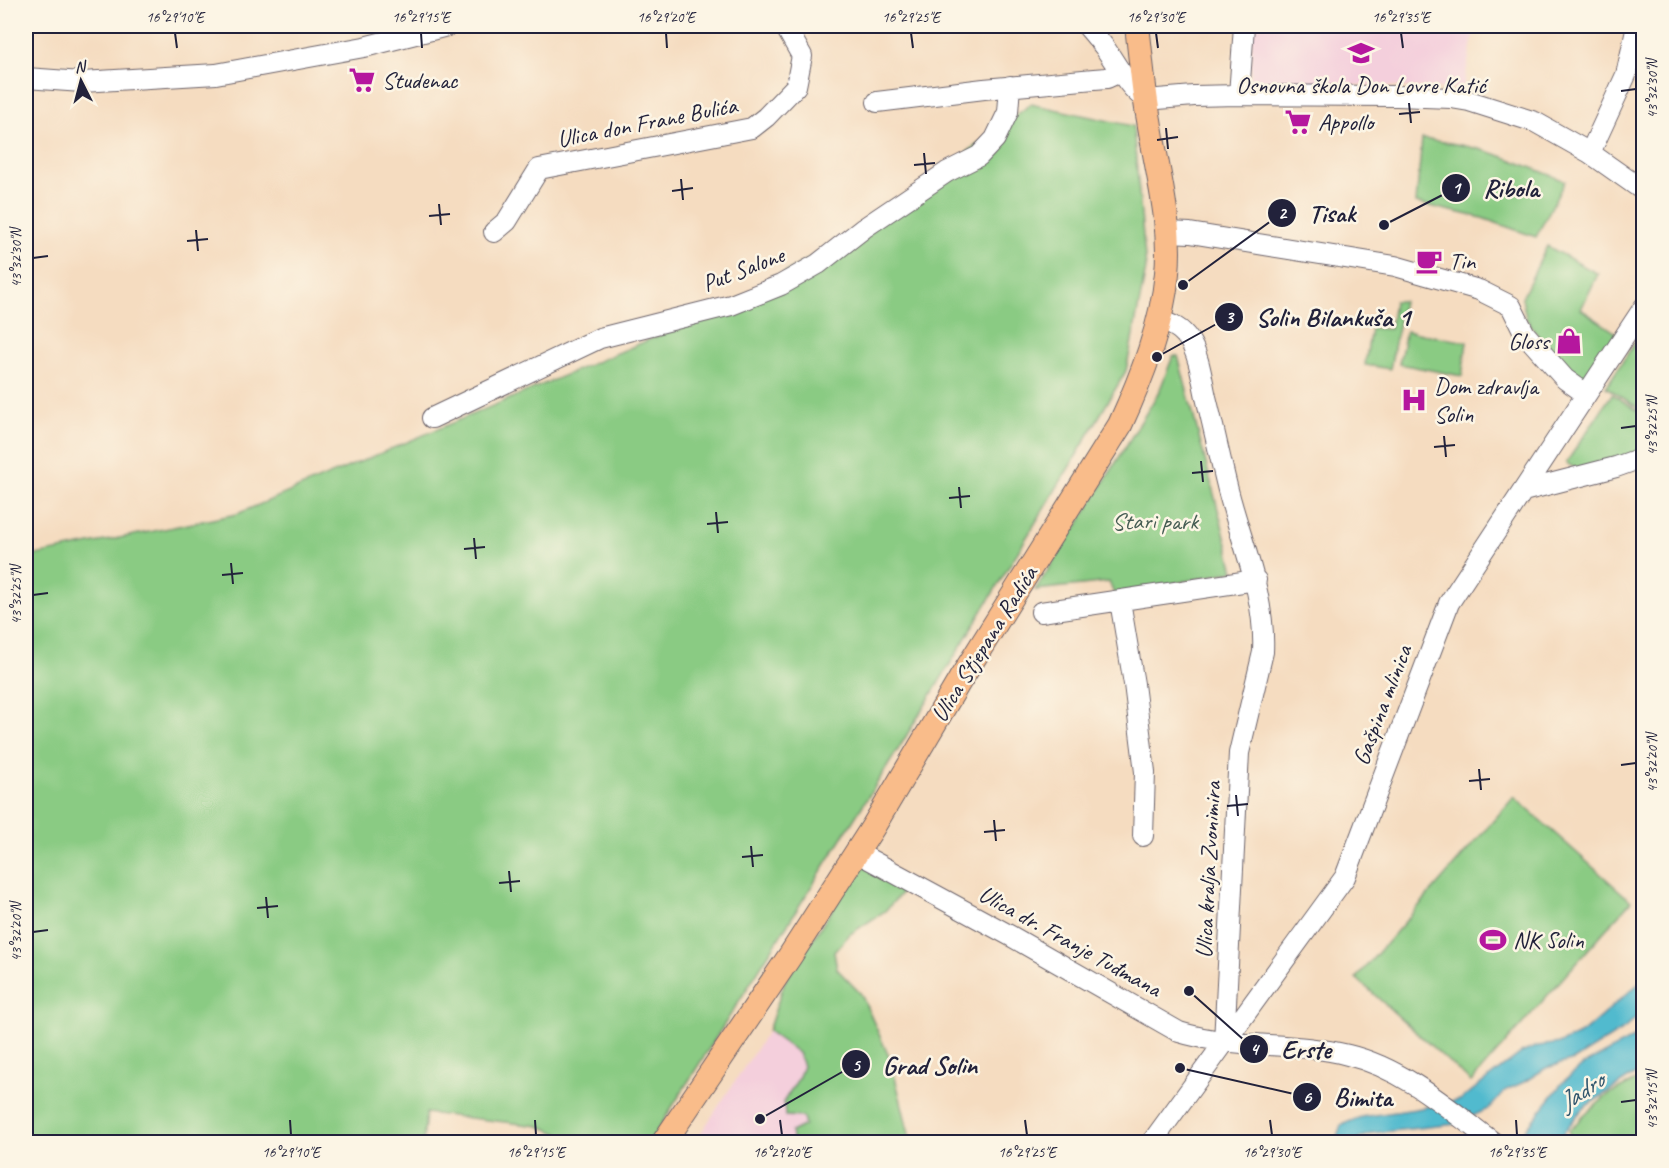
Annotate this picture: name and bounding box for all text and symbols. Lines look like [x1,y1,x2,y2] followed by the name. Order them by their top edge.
[146,8,206,27] text: 16°29'10"E
[392,8,452,27] text: 16°29'15"E
[637,8,697,27] text: 16°29'20"E
[882,8,942,27] text: 16°29'25"E
[1127,8,1187,27] text: 16°29'30"E
[1372,8,1432,27] text: 16°29'35"E
[1346,38,1376,68] school or university icon: Osnovna škola Don Lovre Katić
[51,51,111,111] north arrow
[74,56,89,78] text: N
[1643,56,1662,119] text: 43°32'30"N
[347,65,377,95] supermarket icon: Studenac
[382,65,459,95] place label: Studenac
[1236,70,1489,100] place label: Osnovna škola Don Lovre Katić
[555,90,741,154] street label: Ulica don Frane Bulića
[1283,107,1313,137] supermarket icon: Appollo
[1318,107,1376,137] place label: Appollo
[1441,166,1551,210] callout: Ribola
[1483,172,1541,205] text: Ribola
[1452,177,1462,199] text: 1
[1267,191,1368,235] callout: Tisak
[1309,197,1358,230] text: Tisak
[1278,202,1288,224] text: 2
[7,225,26,288] text: 43°32'30"N
[698,239,790,298] street label: Put Salone
[1414,246,1444,276] cafe icon: Tin
[1449,246,1476,276] place label: Tin
[1214,295,1422,339] callout: Solin Bilankuša 1
[1256,301,1414,334] text: Solin Bilankuša 1
[1225,306,1235,328] text: 3
[1508,326,1551,356] place label: Gloss
[1554,326,1584,356] shop icon: Gloss
[1434,371,1540,429] place label: Dom zdravlja Solin
[1399,385,1429,415] hospital icon: Dom zdravlja Solin
[1643,393,1662,456] text: 43°32'25"N
[1112,506,1200,536] park label: Stari park
[924,559,1045,728] street label: Ulica Stjepana Radića
[7,562,26,625] text: 43°32'25"N
[1345,640,1419,769] street label: Gašpina mlinica
[1643,730,1662,793] text: 43°32'20"N
[1188,779,1228,959] street label: Ulica kralja Zvonimira
[974,878,1168,1004] street label: Ulica dr. Franje Tuđmana
[7,899,26,962] text: 43°32'20"N
[1478,925,1508,955] sports icon: NK Solin
[1513,925,1584,955] place label: NK Solin
[1239,1027,1343,1071] callout: Erste
[1281,1033,1333,1066] text: Erste
[1250,1038,1260,1060] text: 4
[841,1042,989,1086] callout: Grad Solin
[883,1049,978,1082] text: Grad Solin
[852,1054,862,1076] text: 5
[1551,1062,1614,1120] water label: Jadro
[1643,1067,1662,1130] text: 43°32'15"N
[1292,1075,1404,1119] callout: Bimita
[1334,1081,1394,1114] text: Bimita
[1303,1086,1313,1108] text: 6
[262,1143,322,1162] text: 16°29'10"E
[507,1143,567,1162] text: 16°29'15"E
[753,1143,813,1162] text: 16°29'20"E
[998,1143,1058,1162] text: 16°29'25"E
[1243,1143,1303,1162] text: 16°29'30"E
[1488,1143,1548,1162] text: 16°29'35"E

